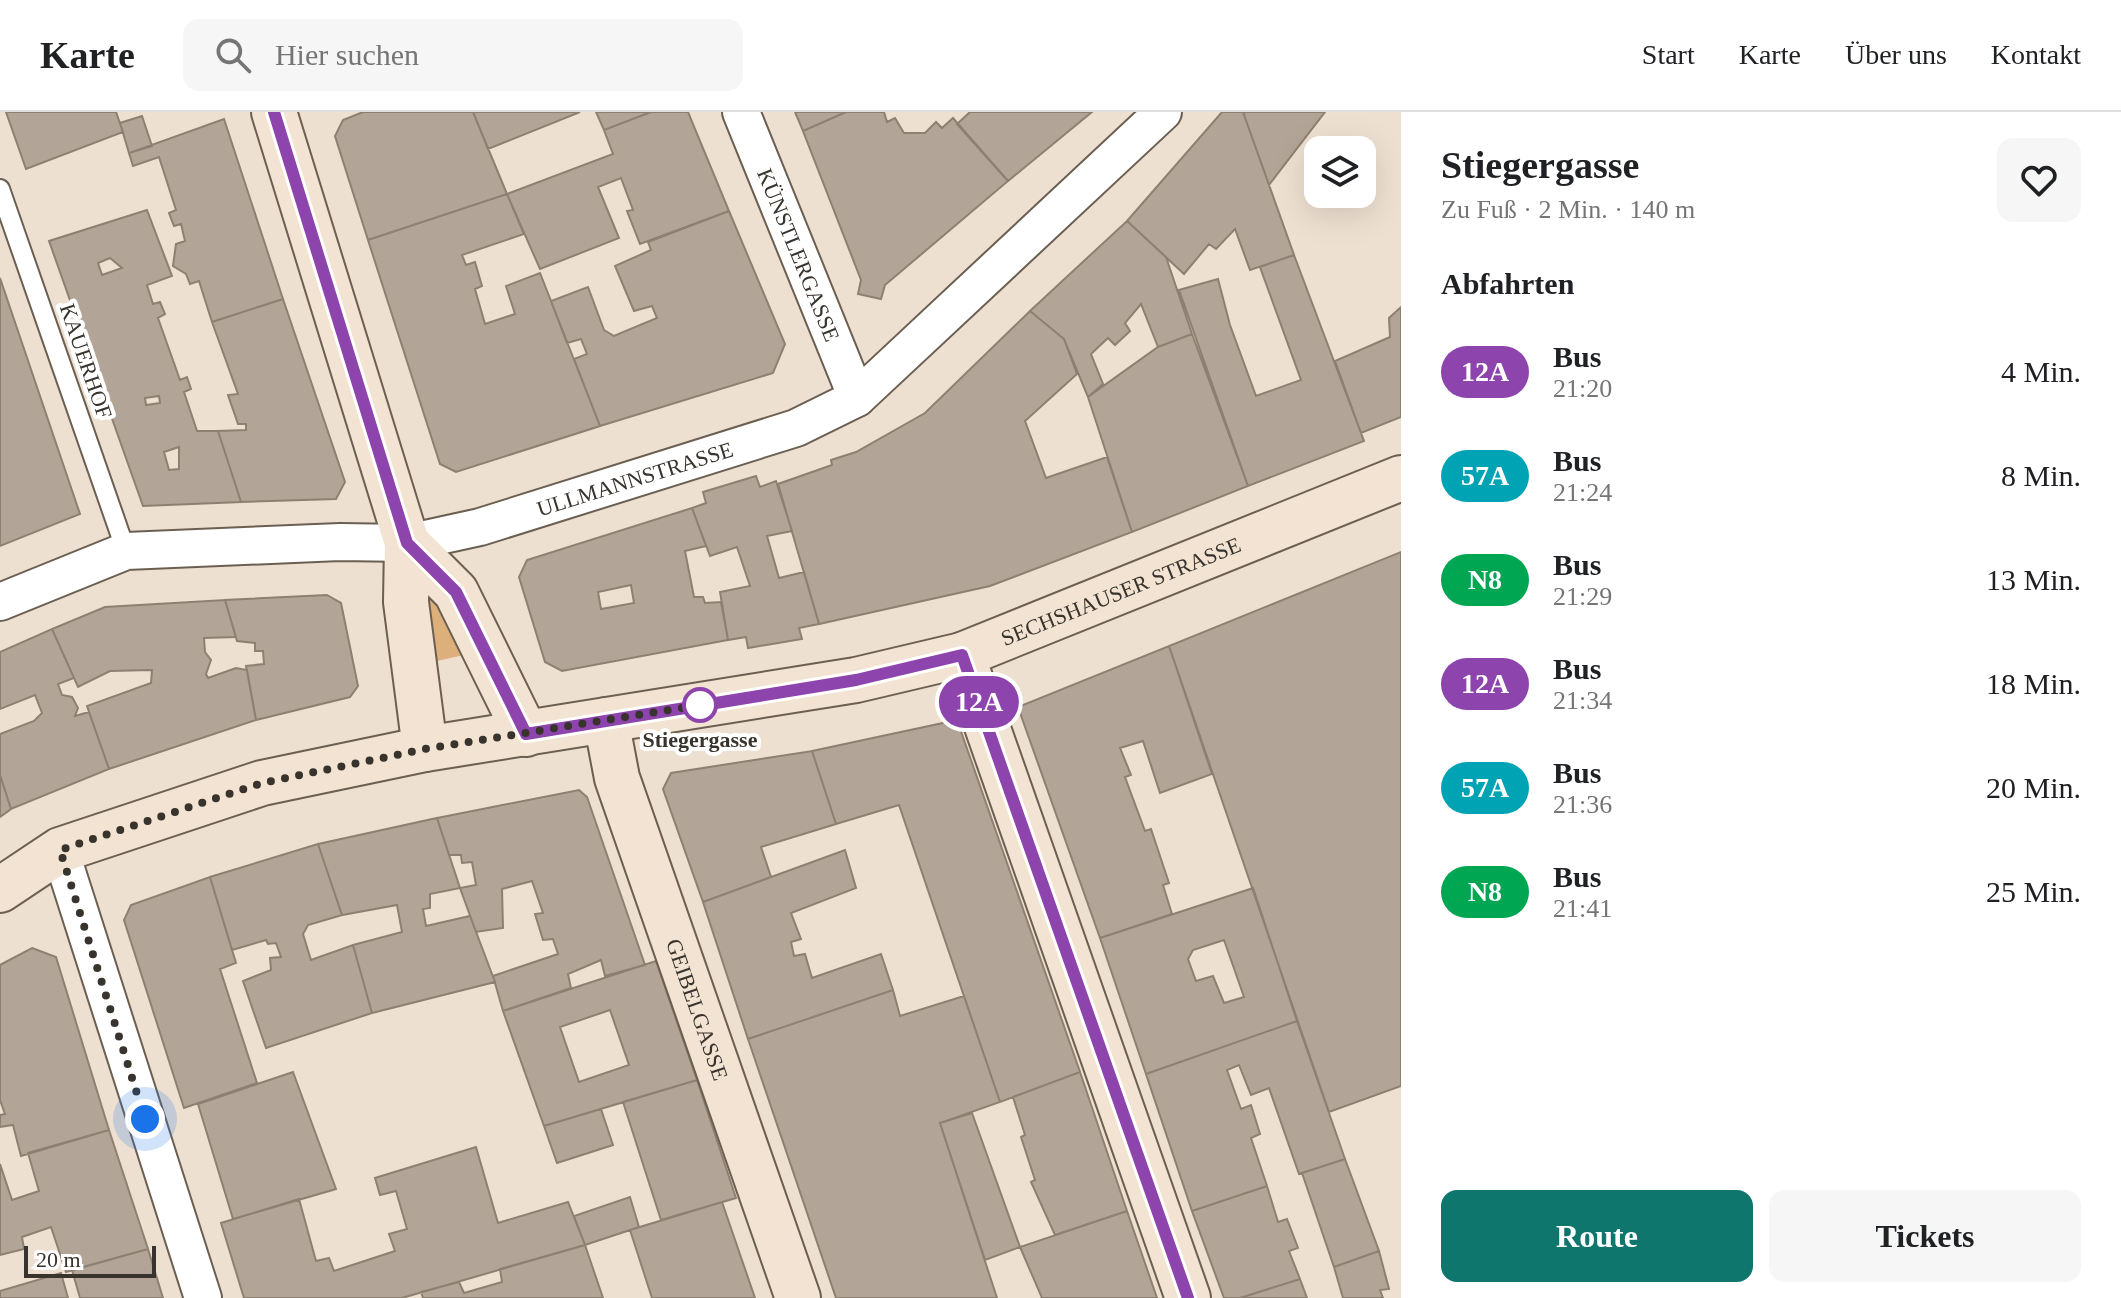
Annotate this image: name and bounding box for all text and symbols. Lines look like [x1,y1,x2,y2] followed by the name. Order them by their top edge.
[183,19,743,91] search box
[211,33,255,77] icon: search
[40,34,135,76] text: Karte
[275,38,419,71] text: Hier suchen
[1642,39,1695,70] text: Start
[1739,39,1801,70] text: Karte
[1845,39,1947,70] text: Über uns
[1991,39,2081,70] text: Kontakt
[1304,136,1376,208] map controls
[1304,136,1376,208] button: layers
[1997,138,2081,222] button: heart
[1441,144,1639,186] text: Stiegergasse
[753,164,845,345] street label: KÜNSTLERGASSE
[1441,195,1695,224] text: Zu Fuß · 2 Min. · 140 m
[1441,267,1574,300] text: Abfahrten
[55,300,117,422] street label: KAUERHOF
[1553,340,1601,373] text: Bus
[2001,355,2081,388] text: 4 Min.
[1461,356,1509,387] text: 12A
[1553,374,1612,403] text: 21:20
[534,436,736,521] street label: ULLMANNSTRASSE
[1553,444,1601,477] text: Bus
[2001,459,2081,492] text: 8 Min.
[1461,460,1509,491] text: 57A
[1553,478,1612,507] text: 21:24
[997,531,1244,651] street label: SECHSHAUSER STRASSE
[1553,548,1601,581] text: Bus
[1986,563,2081,596] text: 13 Min.
[1468,564,1502,595] text: N8
[1553,582,1612,611] text: 21:29
[1553,652,1601,685] text: Bus
[1986,667,2081,700] text: 18 Min.
[1461,668,1509,699] text: 12A
[933,676,1025,728] line badge: 12A
[955,686,1003,717] text: 12A
[1553,686,1612,715] text: 21:34
[683,688,717,722] marker: Stiegergasse
[643,727,758,752] place label: Stiegergasse
[1553,756,1601,789] text: Bus
[1986,771,2081,804] text: 20 Min.
[1461,772,1509,803] text: 57A
[1553,790,1612,819] text: 21:36
[1553,860,1601,893] text: Bus
[1986,875,2081,908] text: 25 Min.
[1468,876,1502,907] text: N8
[1553,894,1612,923] text: 21:41
[661,935,734,1083] street label: GEIBELGASSE
[125,1099,165,1139] your location
[1441,1190,1753,1282] button: Route
[1769,1190,2081,1282] button: Tickets
[24,1242,156,1278] scale bar
[36,1247,81,1272] text: 20 m

